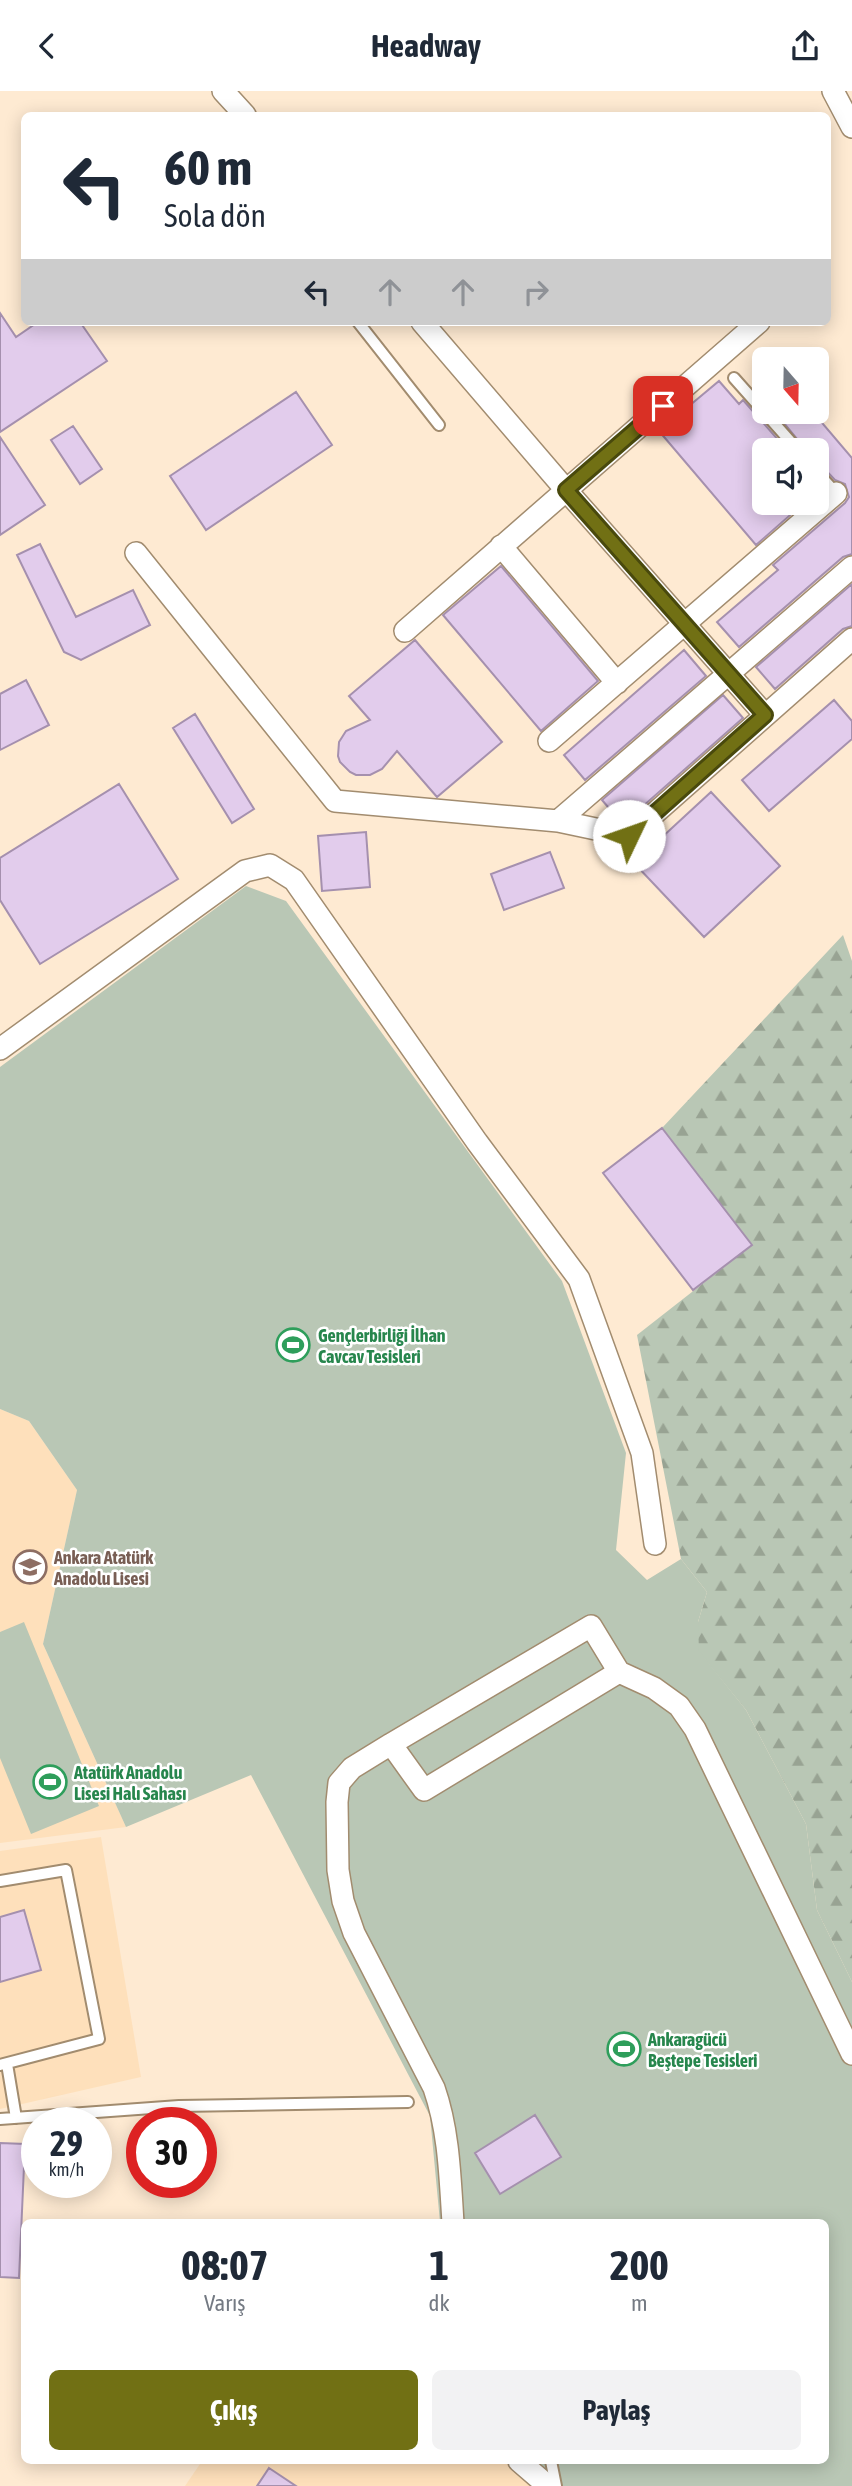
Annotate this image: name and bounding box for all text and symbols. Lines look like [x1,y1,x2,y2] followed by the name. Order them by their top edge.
[28,27,66,65] icon: back
[371,27,481,64] text: Headway
[786,27,824,65] icon: share
[164,139,252,195] text: 60 m
[49,140,140,231] icon: left
[164,197,266,234] text: Sola dön
[298,273,336,311] icon: left
[371,273,409,311] icon: ahead
[444,273,482,311] icon: ahead
[517,273,555,311] icon: right
[752,347,830,423] north arrow
[752,347,829,515] map controls
[633,376,693,436] pin
[644,387,682,425] icon: arrive
[752,438,829,515] button: sound
[592,799,666,873] position arrow
[318,1325,446,1367] place label: Gençlerbirliği İlhan Cavcav Tesisleri
[274,1326,312,1364] sports icon: Gençlerbirliği İlhan Cavcav Tesisleri
[53,1547,154,1589] place label: Ankara Atatürk Anadolu Lisesi
[11,1548,49,1586] school or university icon: Ankara Atatürk Anadolu Lisesi
[73,1762,186,1804] place label: Atatürk Anadolu Lisesi Halı Sahası
[31,1763,69,1801] sports icon: Atatürk Anadolu Lisesi Halı Sahası
[647,2029,757,2071] place label: Ankaragücü Beştepe Tesisleri
[605,2030,643,2068] sports icon: Ankaragücü Beştepe Tesisleri
[126,2107,217,2198] speed limit sign: 30
[50,2123,83,2163] text: 29
[49,2159,84,2180] text: km/h
[181,2241,268,2289] text: 08:07
[429,2241,449,2289] text: 1
[610,2241,669,2289] text: 200
[204,2290,245,2316] text: Varış
[429,2290,450,2316] text: dk
[631,2290,648,2316] text: m
[49,2370,418,2450] button: Çıkış
[432,2370,801,2450] button: Paylaş

